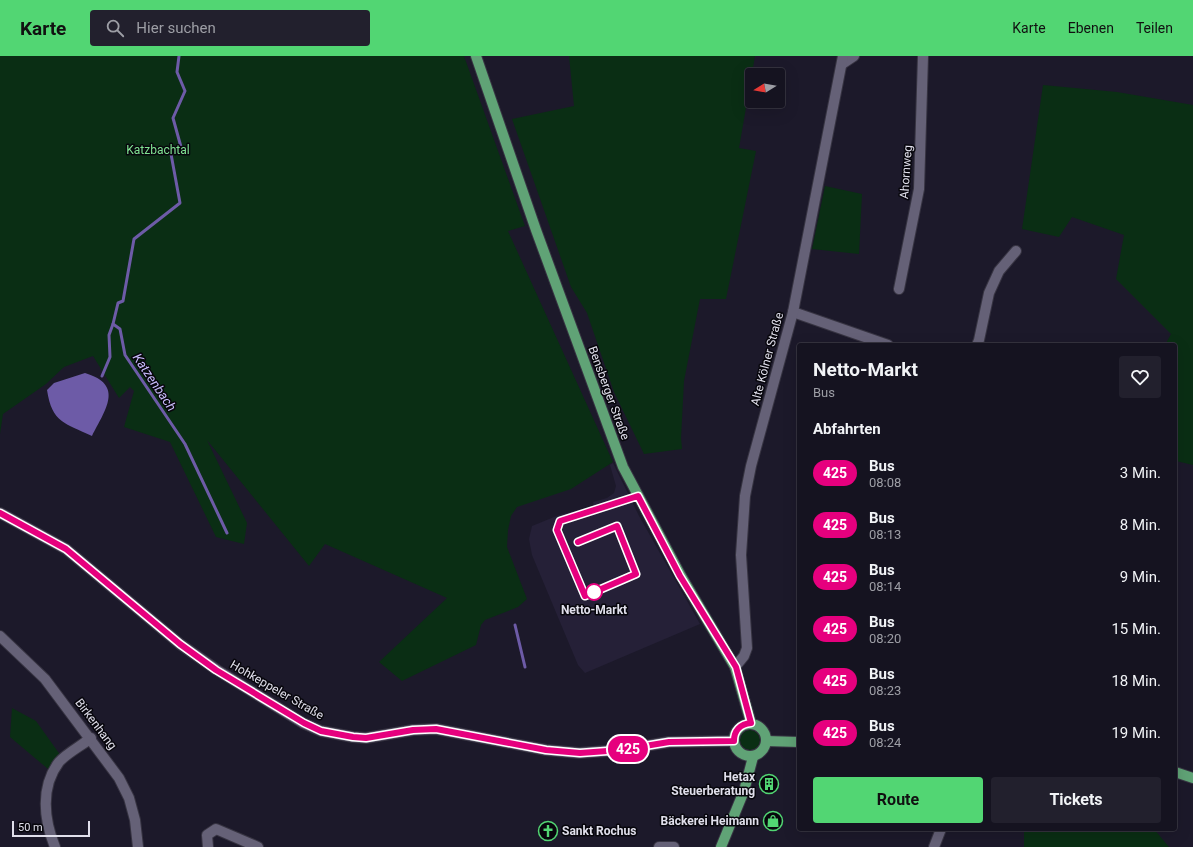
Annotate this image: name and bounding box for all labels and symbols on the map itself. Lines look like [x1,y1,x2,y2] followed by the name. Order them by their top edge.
[745,68,785,108] north arrow
[126,143,190,157] park label: Katzbachtal
[897,145,915,199] street label: Ahornweg
[748,311,786,407] street label: Alte Kölner Straße
[586,344,632,442] street label: Bensberger Straße
[130,351,179,414] water label: Katzenbach
[585,583,603,601] marker: Netto-Markt
[561,603,627,617] place label: Netto-Markt
[228,658,326,722] street label: Hohkeppeler Straße
[72,696,120,752] street label: Birkenhang
[605,736,651,762] line badge: 425
[671,770,756,798] place label: Hetax Steuerberatung
[758,773,780,795] building icon: Hetax Steuerberatung
[762,810,784,832] shop icon: Bäckerei Heimann
[661,814,759,828] place label: Bäckerei Heimann
[12,819,90,838] scale bar
[537,820,559,842] church icon: Sankt Rochus
[562,824,636,838] place label: Sankt Rochus

